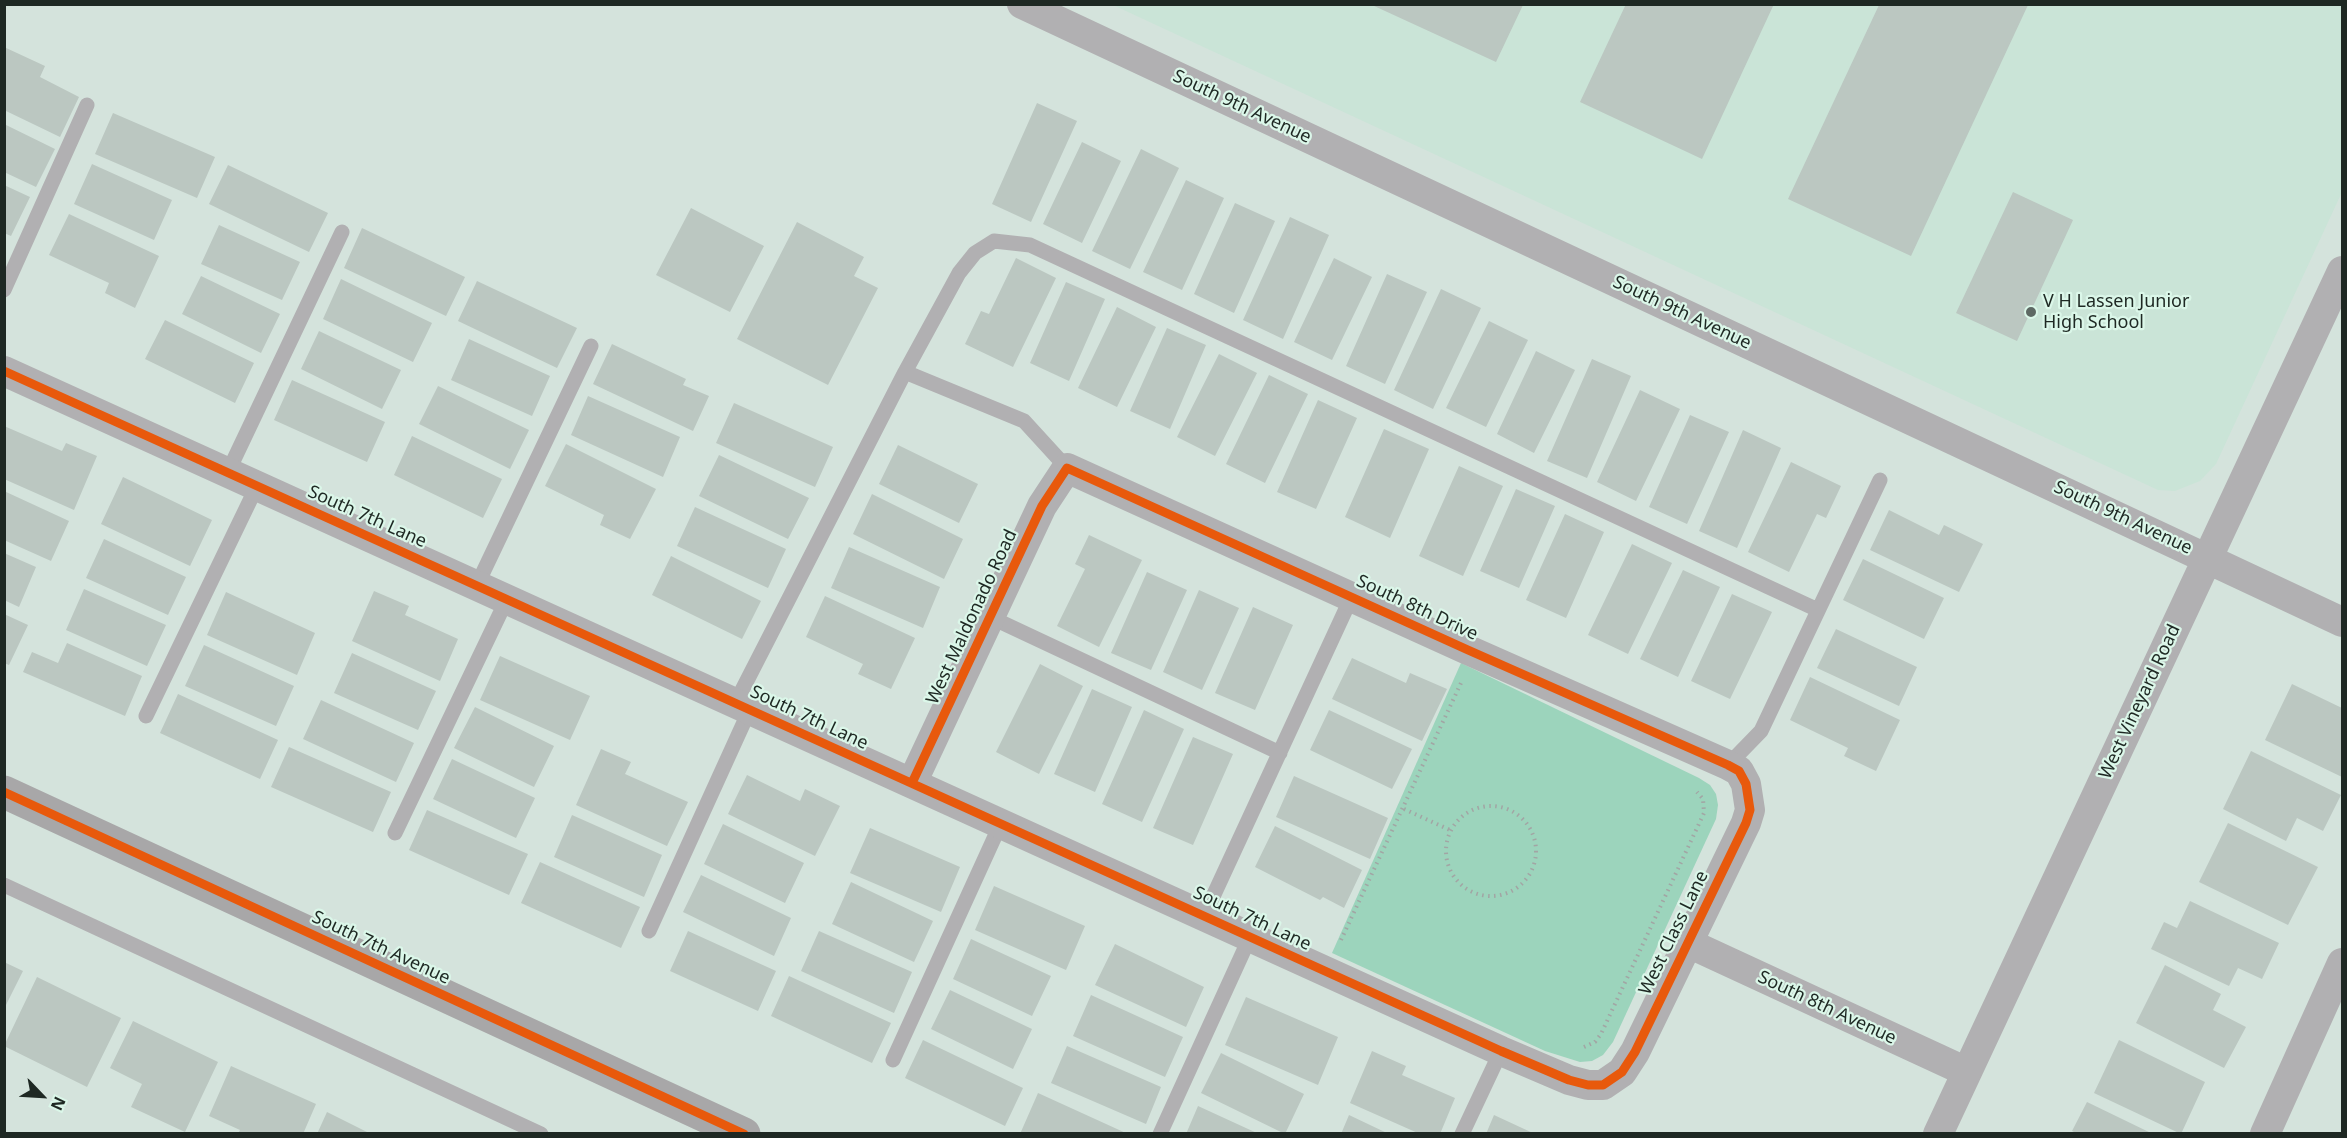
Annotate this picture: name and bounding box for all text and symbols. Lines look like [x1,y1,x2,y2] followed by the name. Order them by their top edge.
[1169,66,1315,148] street label: South 9th Avenue
[1609,272,1755,354] street label: South 9th Avenue
[2043,291,2189,334] place label: V H Lassen Junior High School
[2024,305,2038,319] marker: V H Lassen Junior High School
[2050,477,2196,559] street label: South 9th Avenue
[304,481,430,553] street label: South 7th Lane
[922,526,1022,708] street label: West Maldonado Road
[1353,570,1481,646] street label: South 8th Drive
[2095,621,2185,783] street label: West Vineyard Road
[747,681,871,755] street label: South 7th Lane
[1635,868,1713,998] street label: West Class Lane
[1190,882,1314,956] street label: South 7th Lane
[308,907,454,989] street label: South 7th Avenue
[1754,967,1900,1049] street label: South 8th Avenue
[12,1066,72,1126] north arrow
[46,1093,71,1114] text: N

